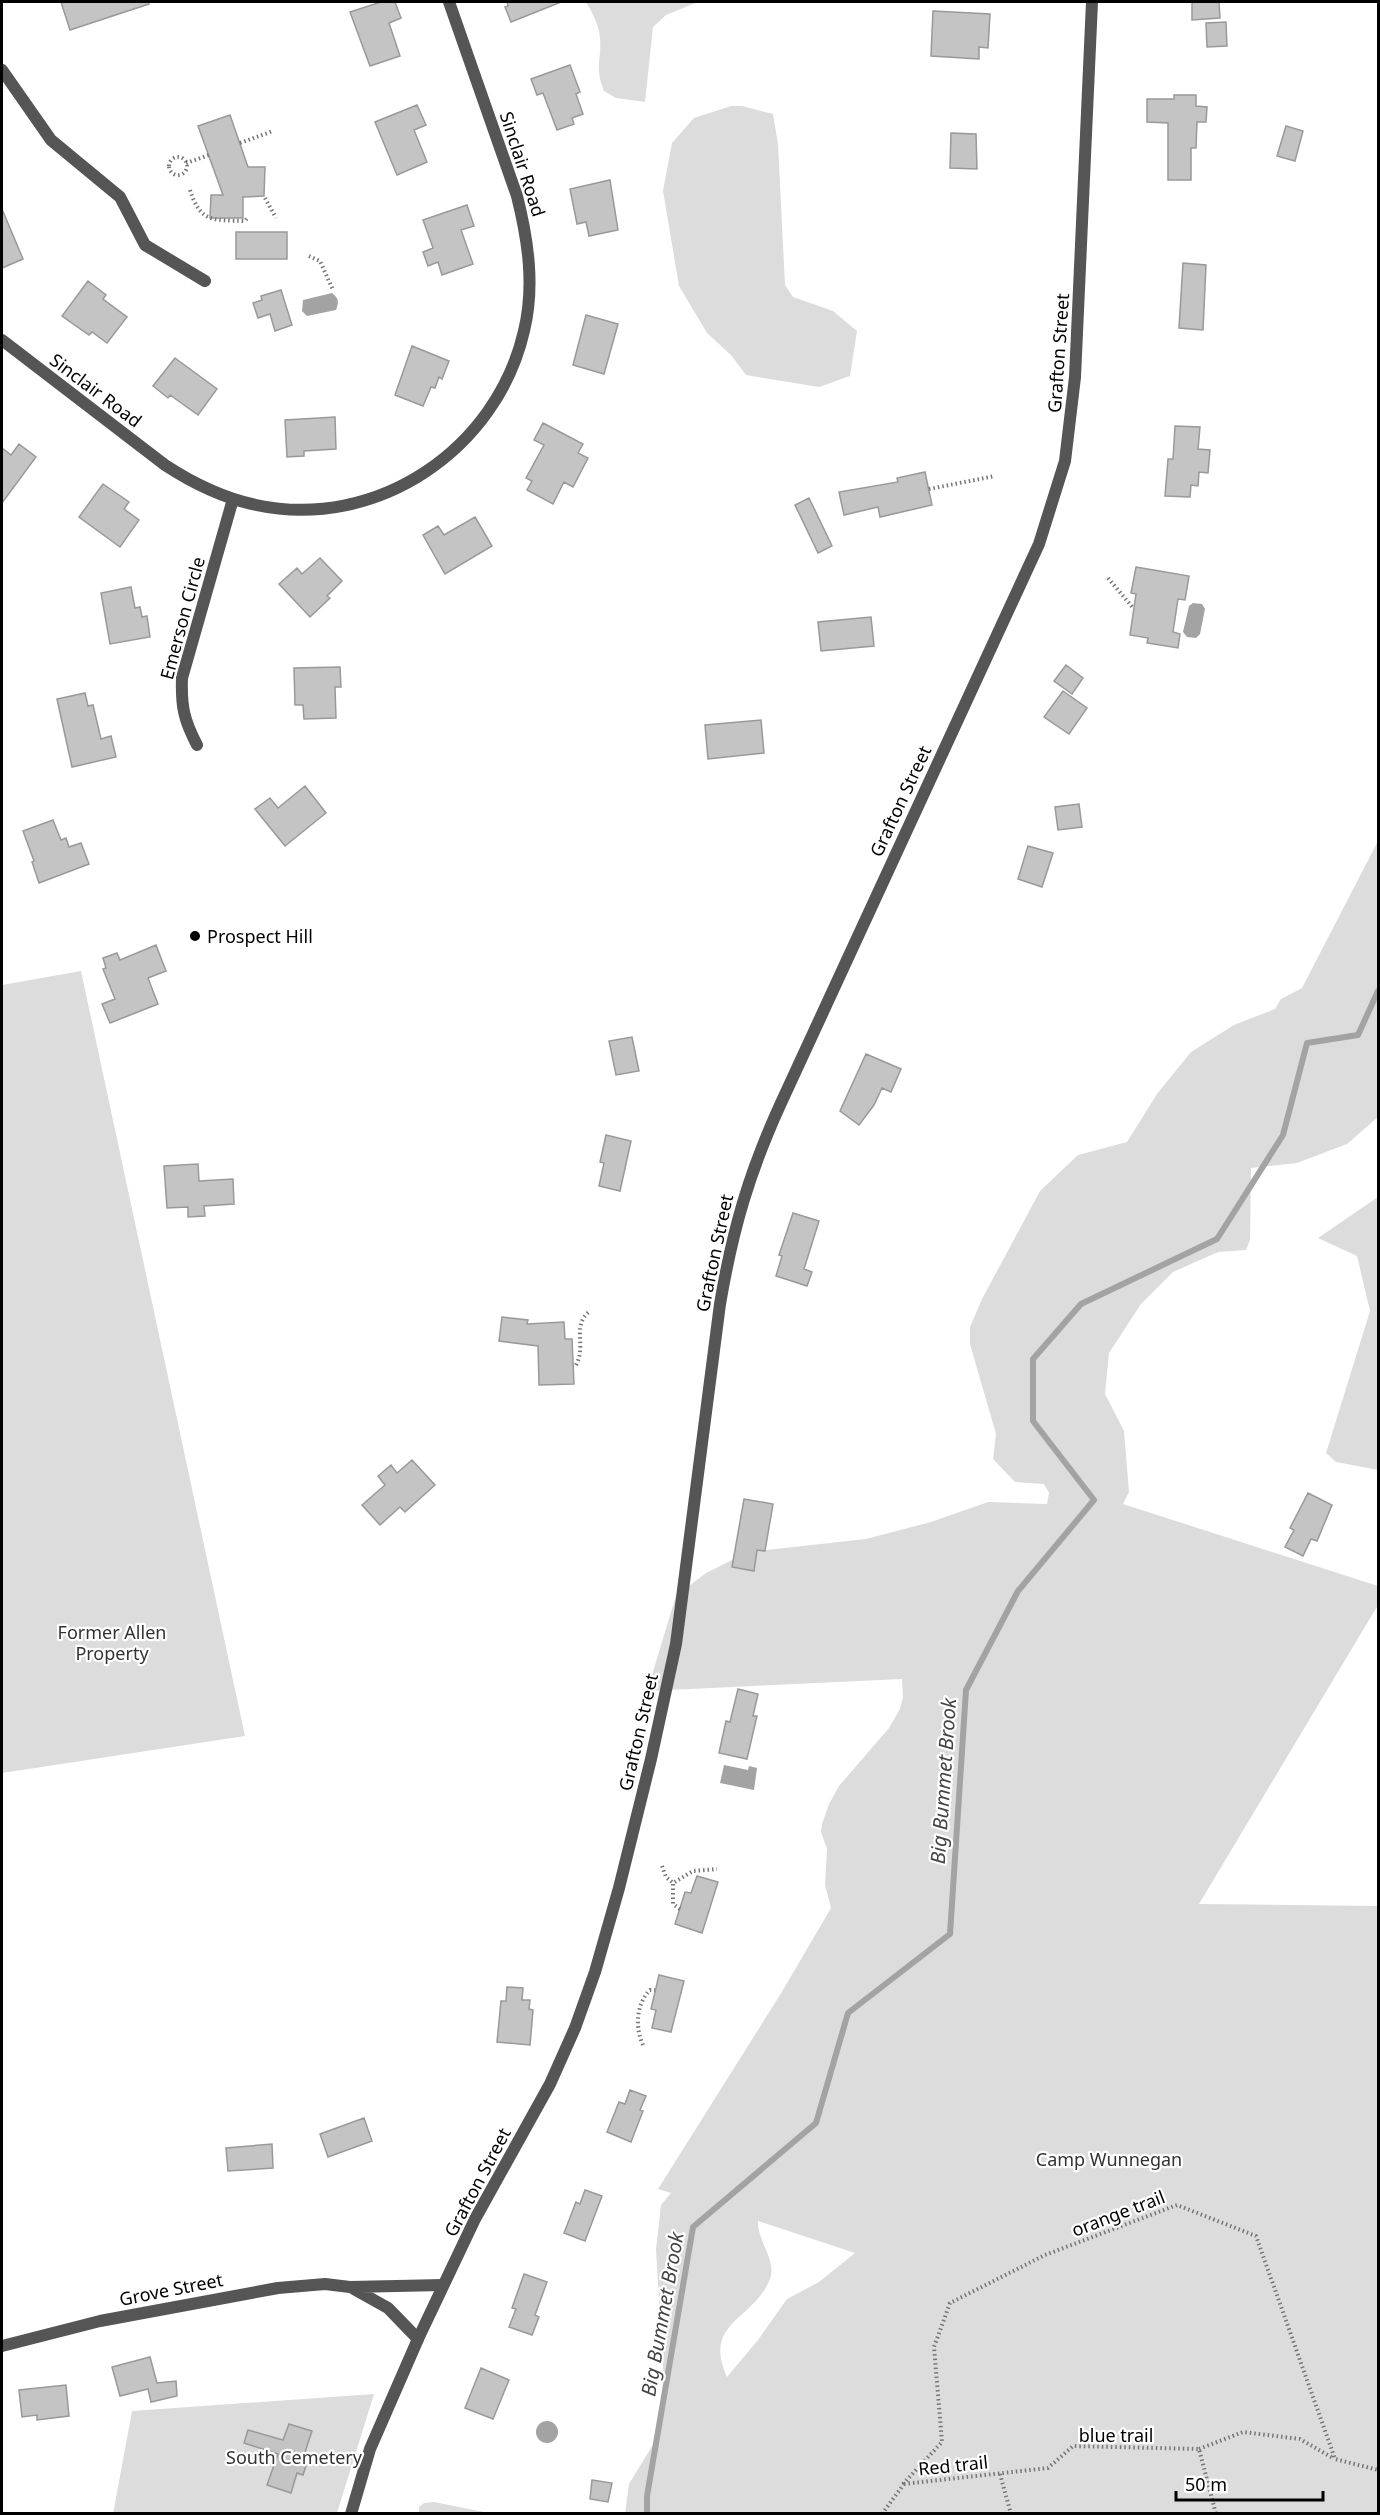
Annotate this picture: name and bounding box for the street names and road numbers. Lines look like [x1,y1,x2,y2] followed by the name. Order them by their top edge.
[495,108,551,220] street label: Sinclair Road
[1042,292,1074,414] street label: Grafton Street
[45,348,147,432] street label: Sinclair Road
[154,554,210,682] street label: Emerson Circle
[864,741,936,860] street label: Grafton Street
[690,1191,738,1314] street label: Grafton Street
[613,1670,663,1793] street label: Grafton Street
[438,2123,516,2241] street label: Grafton Street
[1068,2184,1168,2242] street label: orange trail
[117,2267,225,2311] street label: Grove Street
[1079,2423,1153,2447] street label: blue trail
[917,2449,989,2481] street label: Red trail

